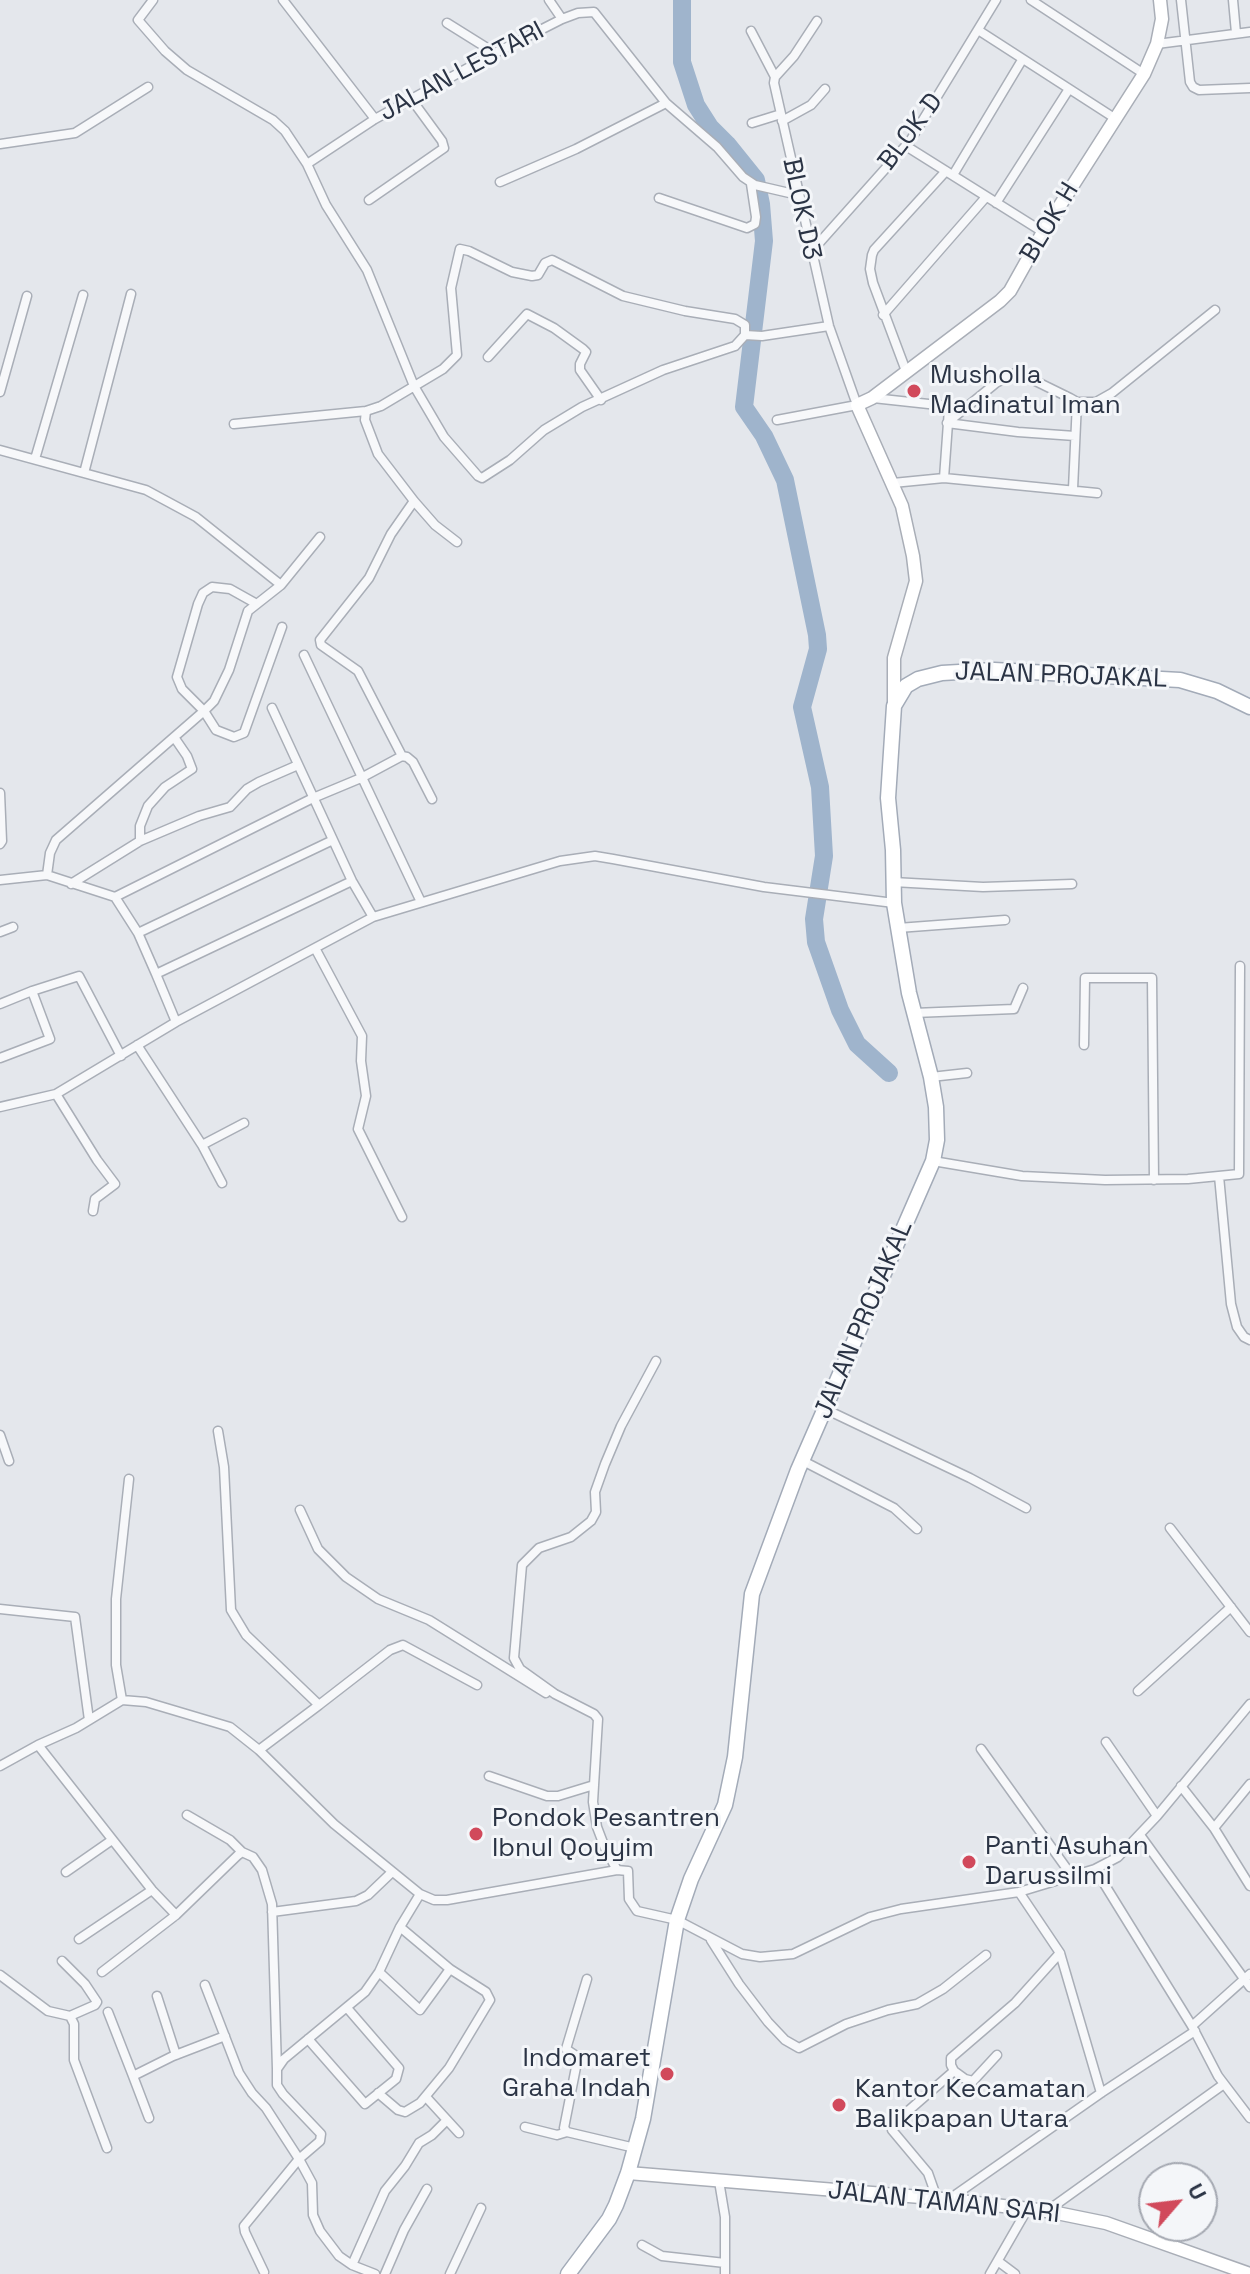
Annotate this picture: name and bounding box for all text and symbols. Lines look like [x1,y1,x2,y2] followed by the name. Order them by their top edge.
[374,16,550,128] street label: JALAN LESTARI
[872,87,950,177] street label: BLOK D
[775,155,827,263] street label: BLOK D3
[1014,177,1086,269] street label: BLOK H
[930,360,1121,422] place label: Musholla Madinatul Iman
[905,382,923,400] marker: Musholla Madinatul Iman
[954,657,1168,695] street label: JALAN PROJAKAL
[808,1216,920,1424] street label: JALAN PROJAKAL
[492,1803,720,1864] place label: Pondok Pesantren Ibnul Qoyyim
[467,1825,485,1843] marker: Pondok Pesantren Ibnul Qoyyim
[985,1831,1149,1892] place label: Panti Asuhan Darussilmi
[960,1853,978,1871] marker: Panti Asuhan Darussilmi
[502,2043,651,2104] place label: Indomaret Graha Indah
[658,2065,676,2083] marker: Indomaret Graha Indah
[855,2074,1086,2136] place label: Kantor Kecamatan Balikpapan Utara
[830,2096,848,2114] marker: Kantor Kecamatan Balikpapan Utara
[1138,2162,1218,2242] north arrow
[826,2175,1062,2231] street label: JALAN TAMAN SARI
[1182,2179,1213,2205] text: U

